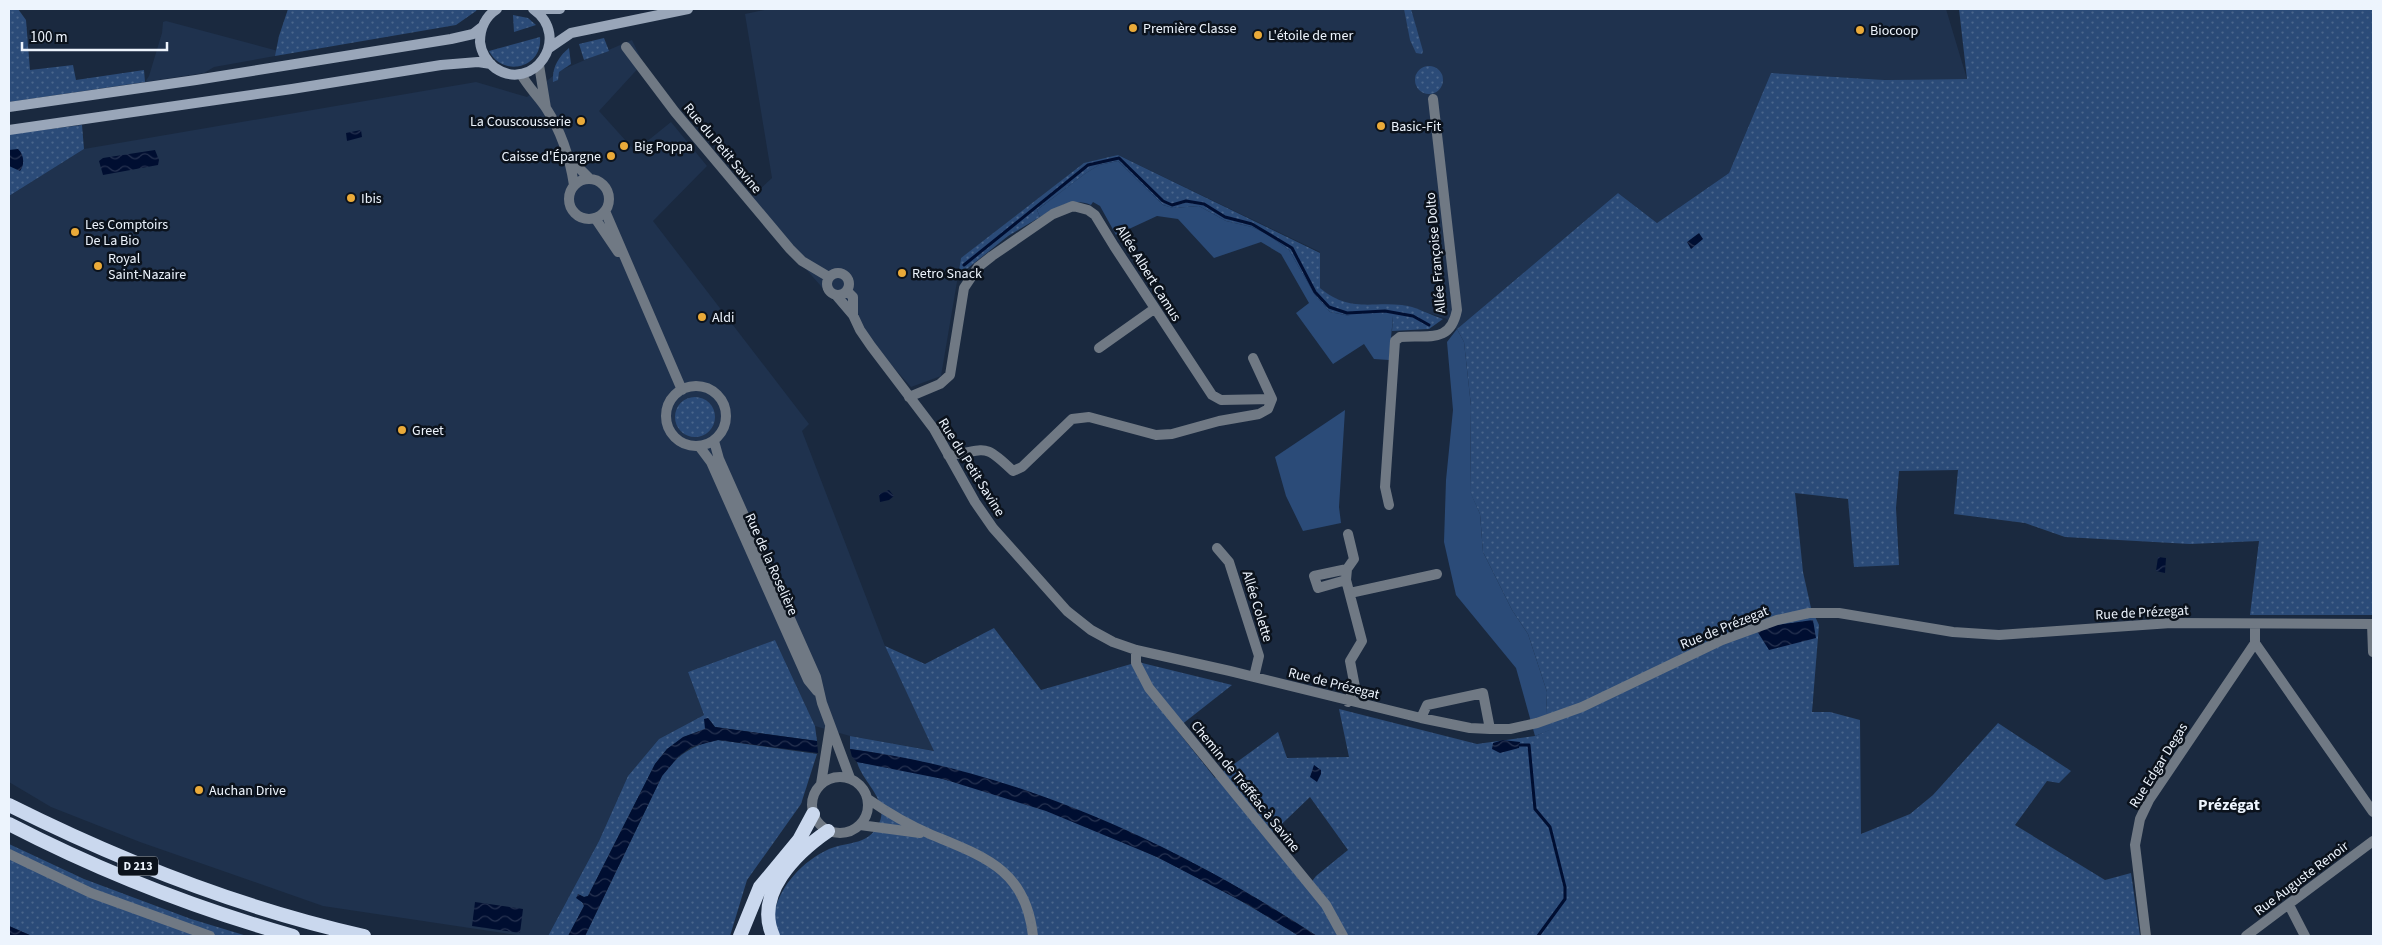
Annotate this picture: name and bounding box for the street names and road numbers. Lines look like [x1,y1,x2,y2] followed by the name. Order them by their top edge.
[678,99,766,198] street label: Rue du Petit Savine
[1421,191,1451,315] street label: Allée Françoise Dolto
[1111,222,1186,326] street label: Allée Albert Camus
[933,414,1010,521] street label: Rue du Petit Savine
[740,510,803,619] street label: Rue de la Roselière
[1237,568,1277,644] street label: Allée Colette
[1677,601,1772,655] street label: Rue de Prézegat
[2095,601,2190,625] street label: Rue de Prézegat
[1286,663,1382,705] street label: Rue de Prézegat
[1186,717,1305,857] street label: Chemin de Tréfféac à Savine
[2125,719,2193,812] street label: Rue Edgar Degas
[2250,837,2353,921] street label: Rue Auguste Renoir
[118,856,158,876] road number: D 213

